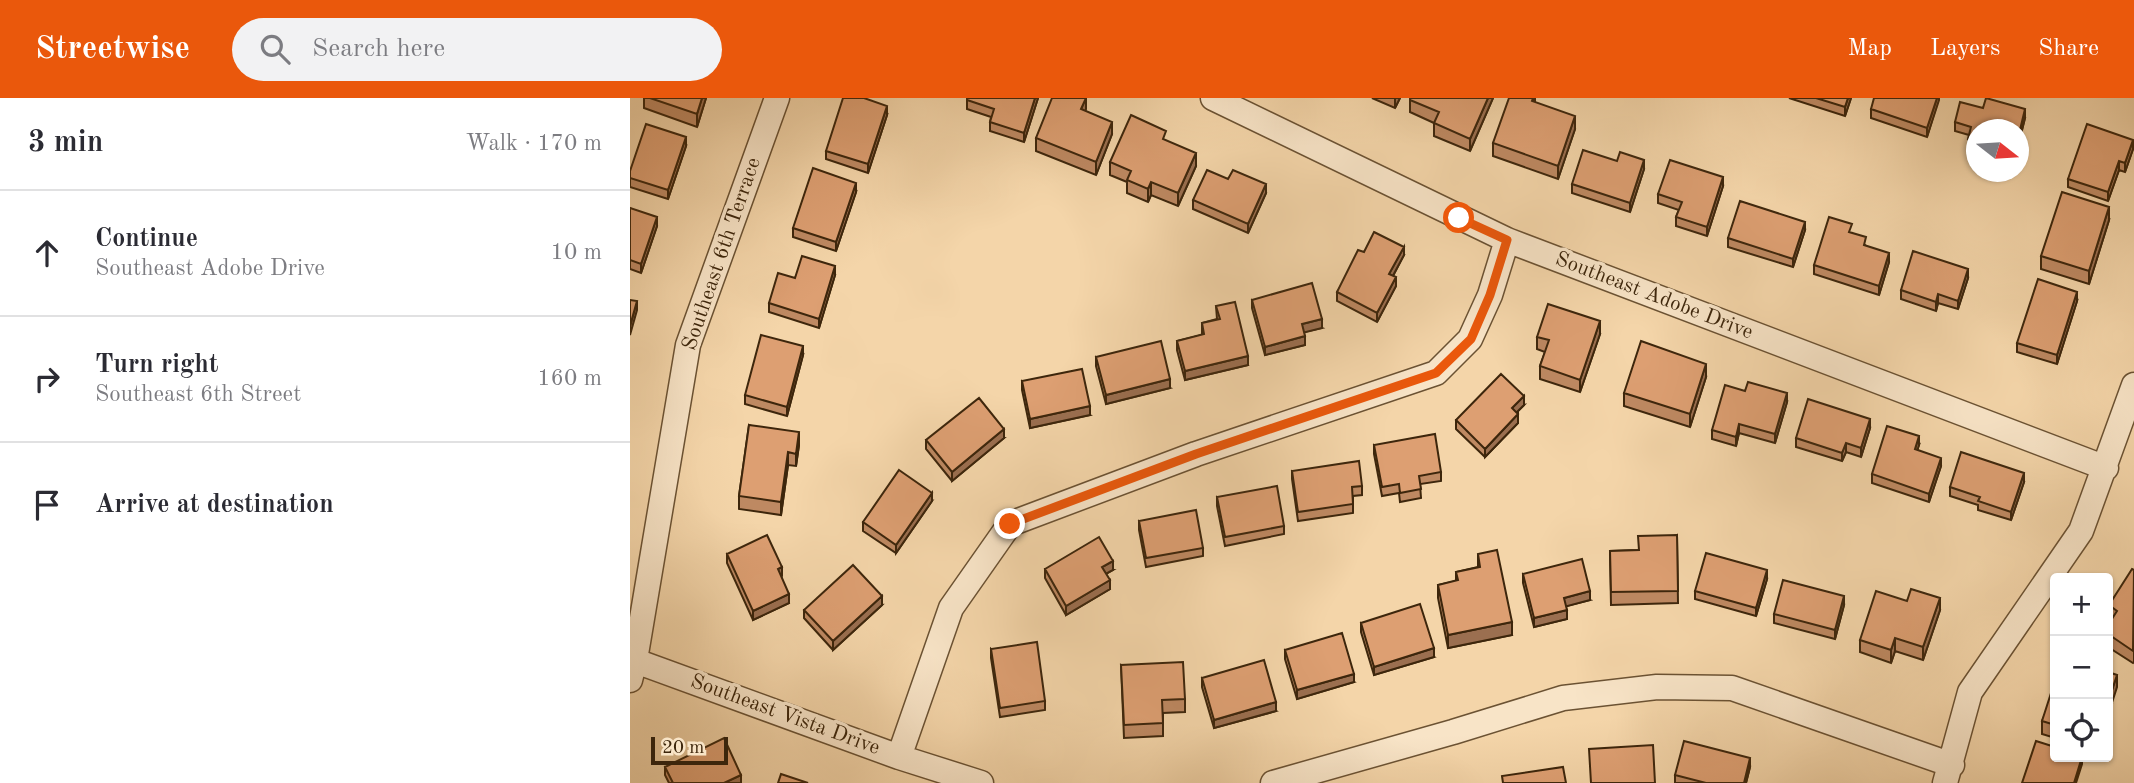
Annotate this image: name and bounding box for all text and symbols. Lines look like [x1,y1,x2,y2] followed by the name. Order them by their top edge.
[232,18,722,81] search box
[256,30,294,68] icon: search
[35,33,190,66] text: Streetwise
[312,36,445,62] text: Search here
[1848,37,1892,61] text: Map
[1930,37,2000,61] text: Layers
[2038,37,2099,61] text: Share
[1966,119,2029,182] north arrow
[28,128,103,158] text: 3 min
[466,132,602,155] text: Walk · 170 m
[679,155,765,353] street label: Southeast 6th Terrace
[1443,202,1474,233] route start
[95,226,198,252] text: Continue
[28,234,66,272] icon: ahead
[551,241,602,264] text: 10 m
[1552,249,1756,343] street label: Southeast Adobe Drive
[95,257,325,280] text: Southeast Adobe Drive
[95,352,218,378] text: Turn right
[28,360,66,398] icon: right
[537,367,602,390] text: 160 m
[95,383,301,406] text: Southeast 6th Street
[28,486,66,524] icon: arrive
[95,492,334,518] text: Arrive at destination
[994,508,1025,539] route end
[2050,573,2113,762] map controls
[2050,573,2113,636] button: +
[2050,636,2113,699] button: −
[687,671,883,759] street label: Southeast Vista Drive
[2050,699,2113,762] button: locate
[651,734,728,766] scale bar
[662,739,704,758] text: 20 m

